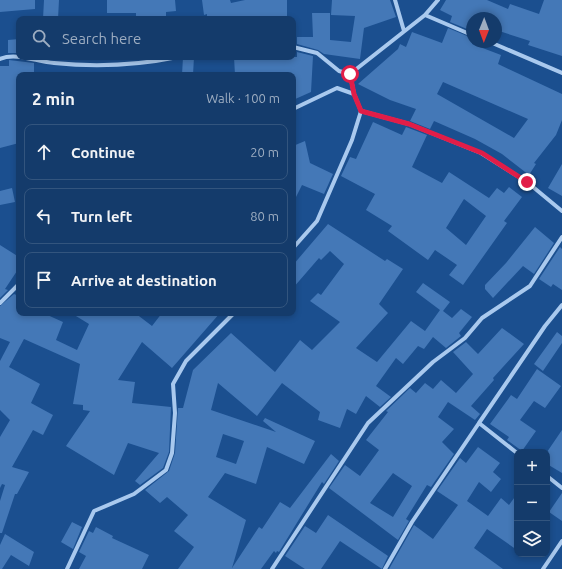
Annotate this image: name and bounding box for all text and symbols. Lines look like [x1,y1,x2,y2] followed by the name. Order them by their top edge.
[466,12,502,48] north arrow
[16,16,296,60] search box
[30,27,52,49] icon: search
[62,30,141,47] text: Search here
[341,65,359,83] route start
[32,89,75,108] text: 2 min
[206,91,280,105] text: Walk · 100 m
[33,141,55,163] icon: ahead
[71,144,135,161] text: Continue
[250,145,279,159] text: 20 m
[518,173,536,191] route end
[33,205,55,227] icon: left
[71,208,132,225] text: Turn left
[250,209,279,223] text: 80 m
[33,269,55,291] icon: arrive
[71,272,217,289] text: Arrive at destination
[514,449,550,557] map controls
[514,449,550,485] button: +
[514,485,550,521] button: −
[514,521,550,557] button: layers

